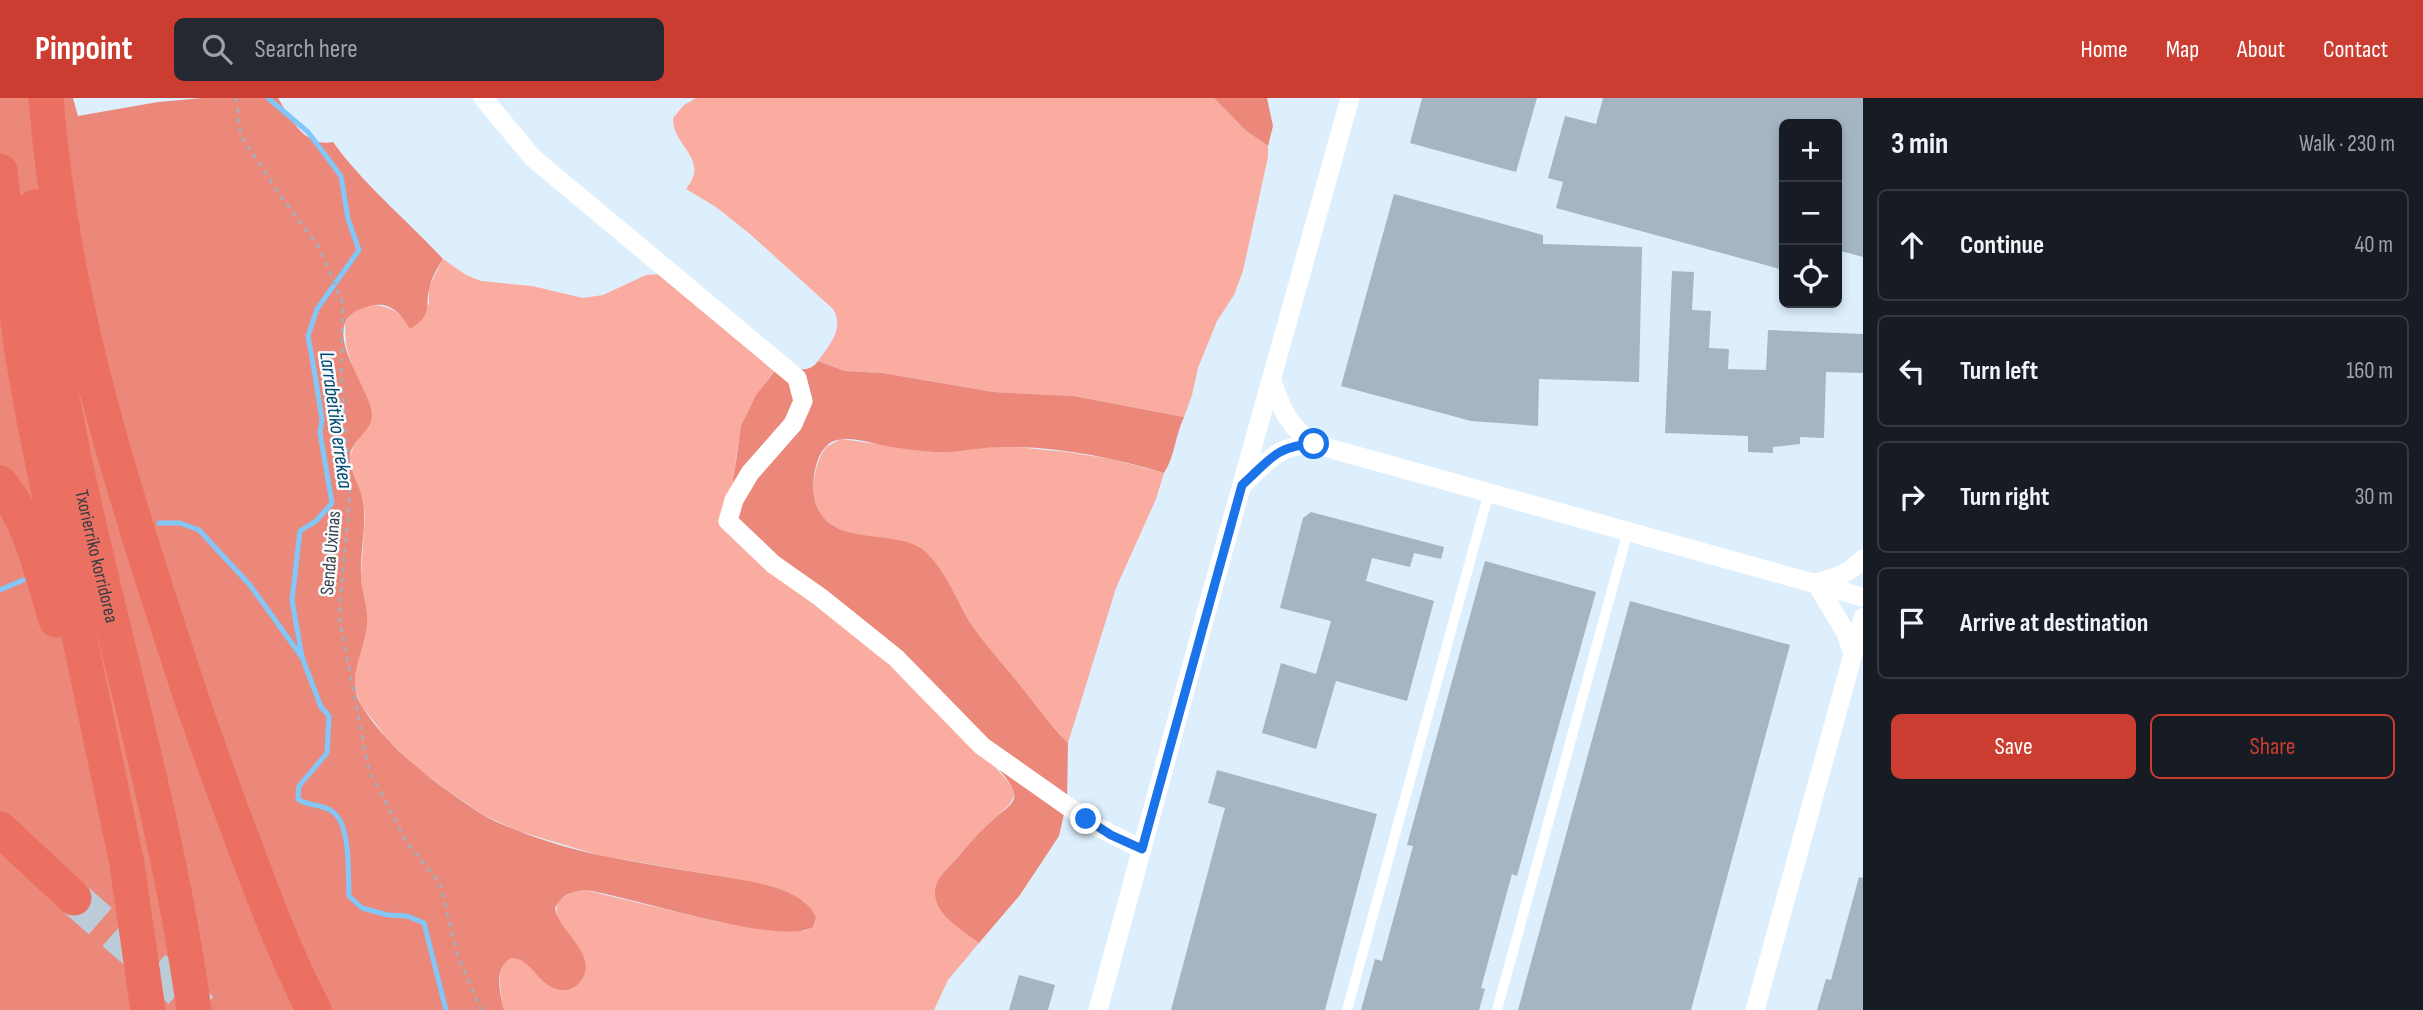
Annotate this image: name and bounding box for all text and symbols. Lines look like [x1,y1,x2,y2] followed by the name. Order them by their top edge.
[174,18,664,81] search box
[35,29,132,69] text: Pinpoint
[198,30,236,68] icon: search
[254,34,358,65] text: Search here
[2080,35,2128,64] text: Home
[2166,35,2199,64] text: Map
[2237,35,2285,64] text: About
[2323,35,2388,64] text: Contact
[1779,119,1842,308] map controls
[1779,119,1842,182] button: +
[1891,126,1948,162] text: 3 min
[2299,130,2395,158] text: Walk · 230 m
[1779,182,1842,245] button: −
[1893,226,1931,264] icon: ahead
[1960,230,2044,261] text: Continue
[2355,231,2393,259] text: 40 m
[1779,245,1842,308] button: locate
[314,350,358,490] water label: Larrabeitiko errekea
[1893,352,1931,390] icon: left
[1960,356,2038,387] text: Turn left
[2346,357,2393,385] text: 160 m
[1298,428,1329,459] route start
[1893,478,1931,516] icon: right
[1960,482,2049,513] text: Turn right
[2355,483,2393,511] text: 30 m
[70,488,123,625] street label: Txorierriko korridorea
[316,510,346,596] street label: Senda Uxinas
[1893,604,1931,642] icon: arrive
[1960,608,2148,639] text: Arrive at destination
[1891,714,2136,779] button: Save
[2150,714,2395,779] button: Share
[1070,803,1101,834] route end

